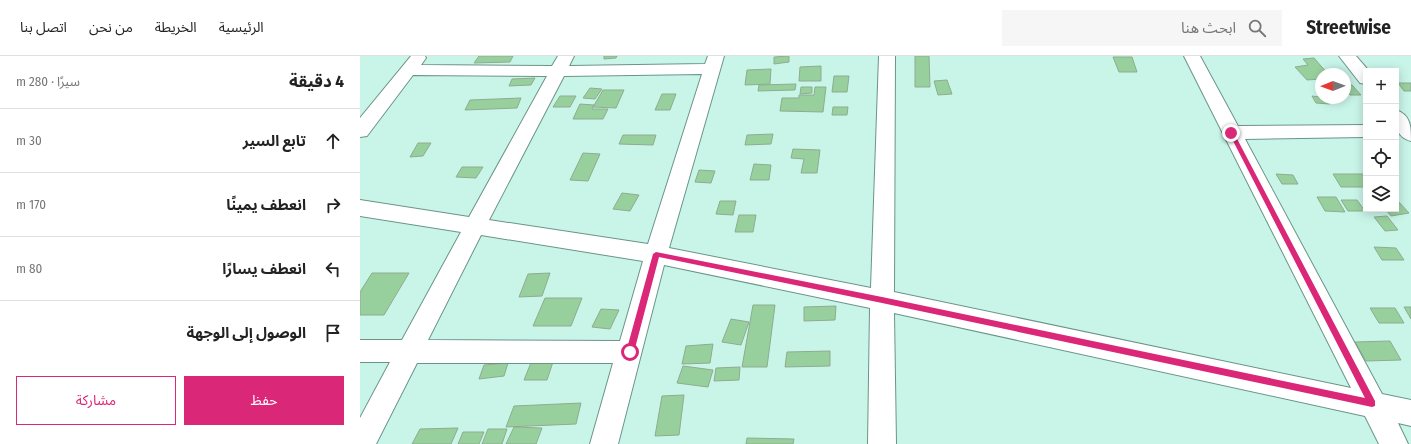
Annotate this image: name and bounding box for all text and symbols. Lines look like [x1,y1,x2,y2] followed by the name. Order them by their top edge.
[1002,10,1282,46] search box
[1306,16,1391,39] text: Streetwise
[1246,17,1268,39] icon: search
[20,19,67,36] text: اتصل بنا
[89,19,133,36] text: من نحن
[155,19,197,36] text: الخريطة
[219,19,264,36] text: الرئيسية
[1181,19,1236,37] text: ابحث هنا
[1315,68,1351,104] north arrow
[1363,68,1399,212] map controls
[1363,68,1399,104] button: +
[289,71,344,92] text: 4 دقيقة
[16,74,80,89] text: سيرًا · 280 m
[1363,104,1399,140] button: −
[1222,124,1240,142] route end
[322,130,344,152] icon: ahead
[243,132,306,150] text: تابع السير
[16,133,42,148] text: 30 m
[1363,140,1399,176] button: locate
[1363,176,1399,212] button: layers
[322,194,344,216] icon: right
[226,196,306,214] text: انعطف يمينًا
[16,197,46,212] text: 170 m
[322,258,344,280] icon: left
[222,260,306,278] text: انعطف يسارًا
[16,261,42,276] text: 80 m
[322,322,344,344] icon: arrive
[186,324,306,342] text: الوصول إلى الوجهة
[621,343,639,361] route start
[16,376,176,425] button: مشاركة
[184,376,344,425] button: حفظ

